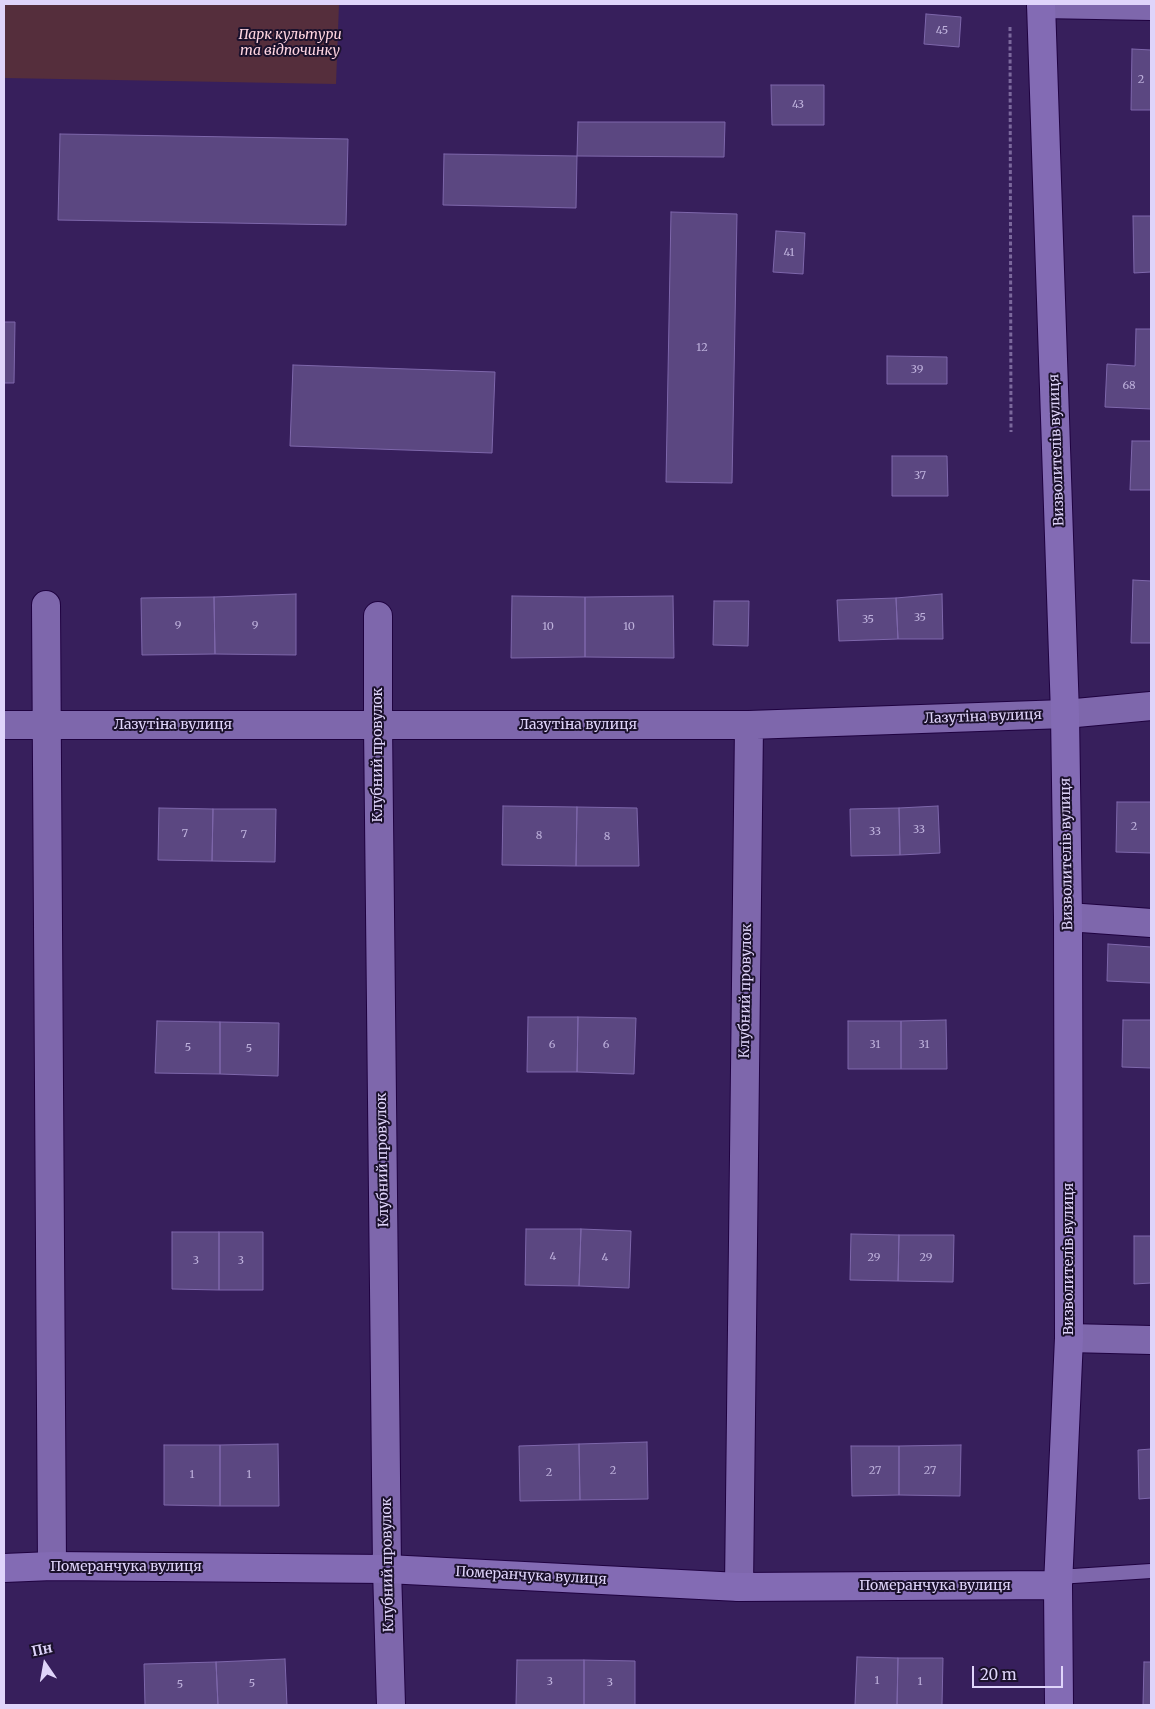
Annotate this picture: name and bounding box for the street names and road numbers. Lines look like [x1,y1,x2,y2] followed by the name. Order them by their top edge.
[1046,374,1068,526] street label: Визволителів вулиця
[370,688,386,822] street label: Клубний провулок
[924,707,1042,727] street label: Лазутіна вулиця
[114,717,232,733] street label: Лазутіна вулиця
[519,717,637,733] street label: Лазутіна вулиця
[1057,778,1077,930] street label: Визволителів вулиця
[736,923,756,1059] street label: Клубний провулок
[373,1092,393,1228] street label: Клубний провулок
[1061,1183,1077,1335] street label: Визволителів вулиця
[378,1497,398,1633] street label: Клубний провулок
[50,1559,202,1575] street label: Померанчука вулиця
[455,1564,607,1588] street label: Померанчука вулиця
[859,1578,1011,1594] street label: Померанчука вулиця

